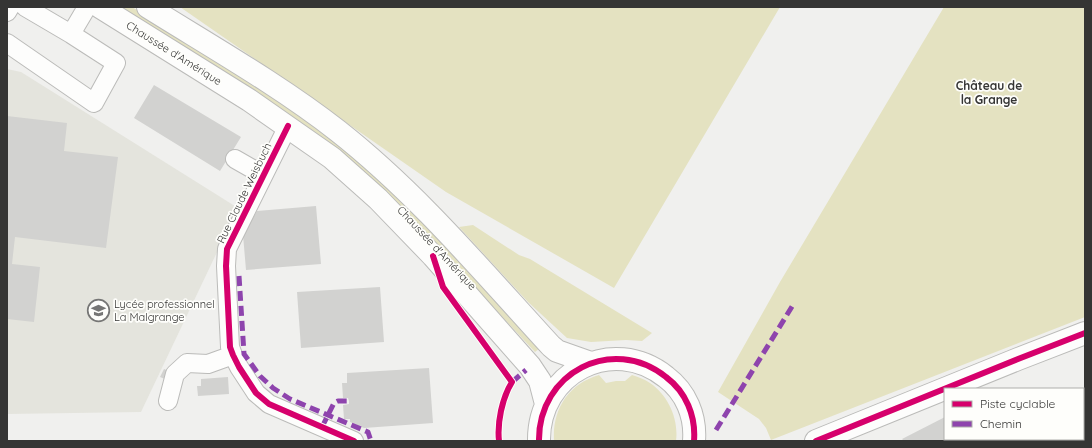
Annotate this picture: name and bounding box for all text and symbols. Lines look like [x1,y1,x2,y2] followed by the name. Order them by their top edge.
[124,18,224,88] street label: Chaussée d'Amérique
[956,78,1022,107] district label: Château de la Grange
[214,140,274,246] street label: Rue Claude Weisbuch
[394,203,480,293] street label: Chaussée d'Amérique
[85,297,111,323] school or university icon: Lycée professionnel La Malgrange
[114,297,215,324] place label: Lycée professionnel La Malgrange
[944,388,1084,440] legend
[980,396,1056,411] text: Piste cyclable
[980,416,1022,431] text: Chemin

